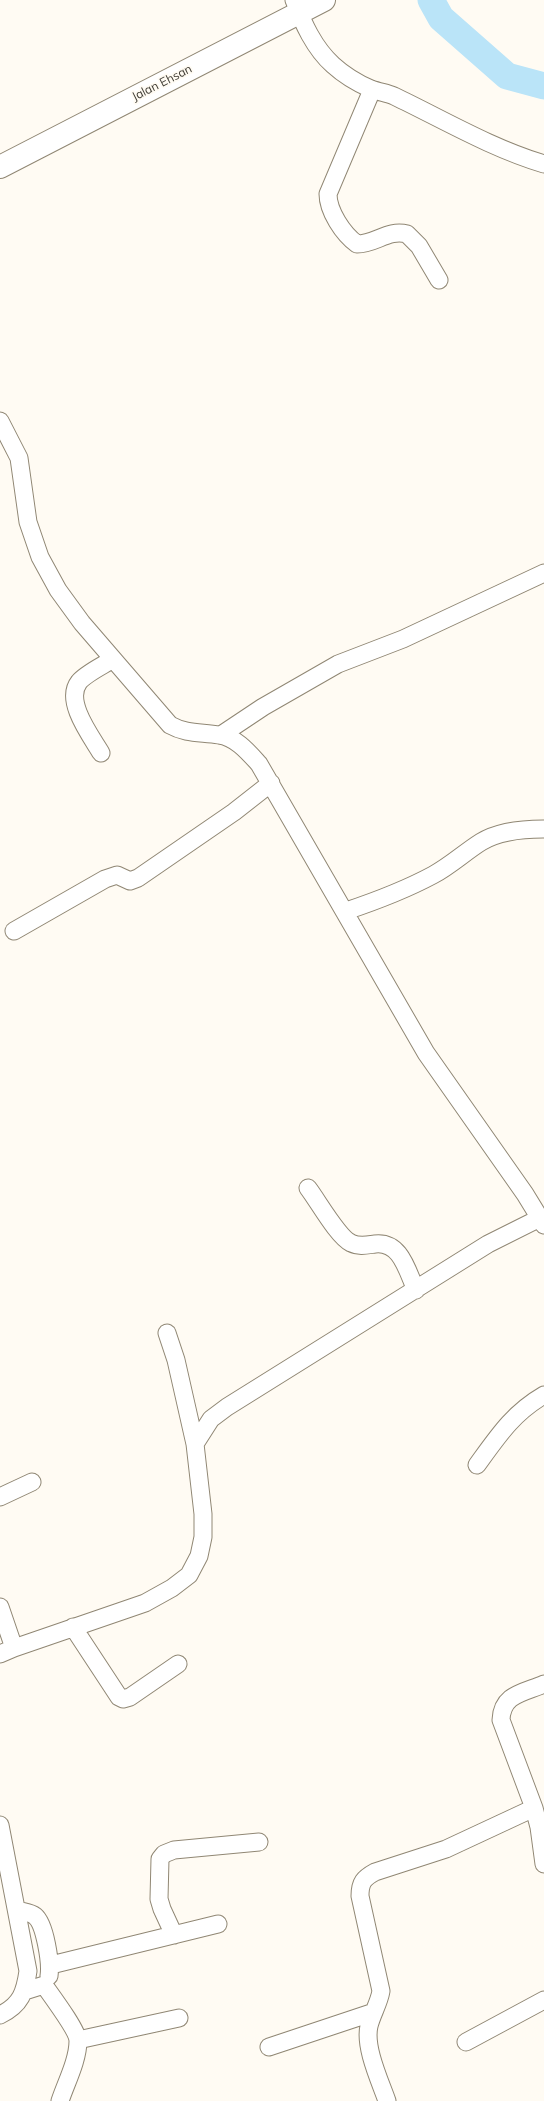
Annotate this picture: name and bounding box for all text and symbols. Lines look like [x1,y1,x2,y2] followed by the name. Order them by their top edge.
[129,62,195,104] street label: Jalan Ehsan

